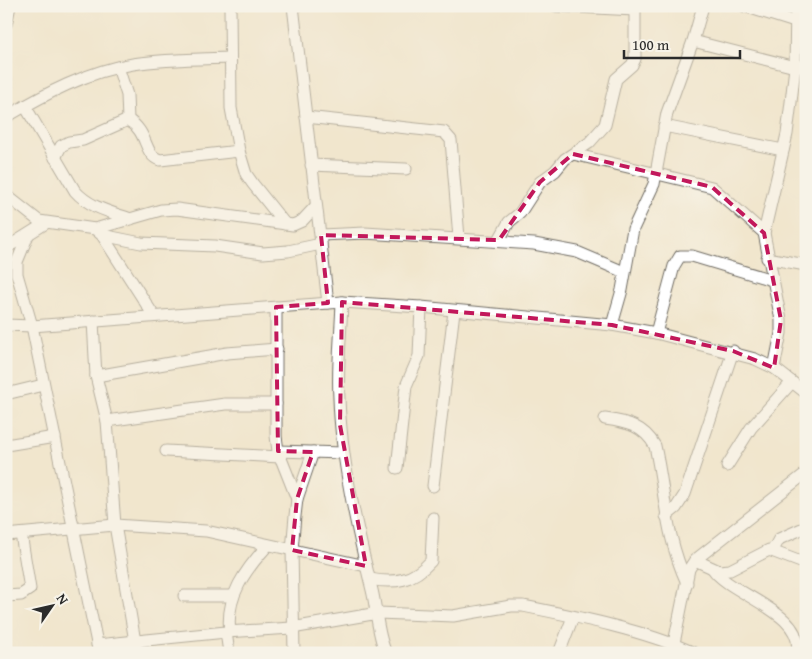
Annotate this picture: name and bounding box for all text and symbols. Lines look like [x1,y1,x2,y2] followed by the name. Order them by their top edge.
[624,28,741,60] scale bar
[632,34,670,55] text: 100 m
[28,582,78,632] north arrow
[52,589,74,609] text: N

